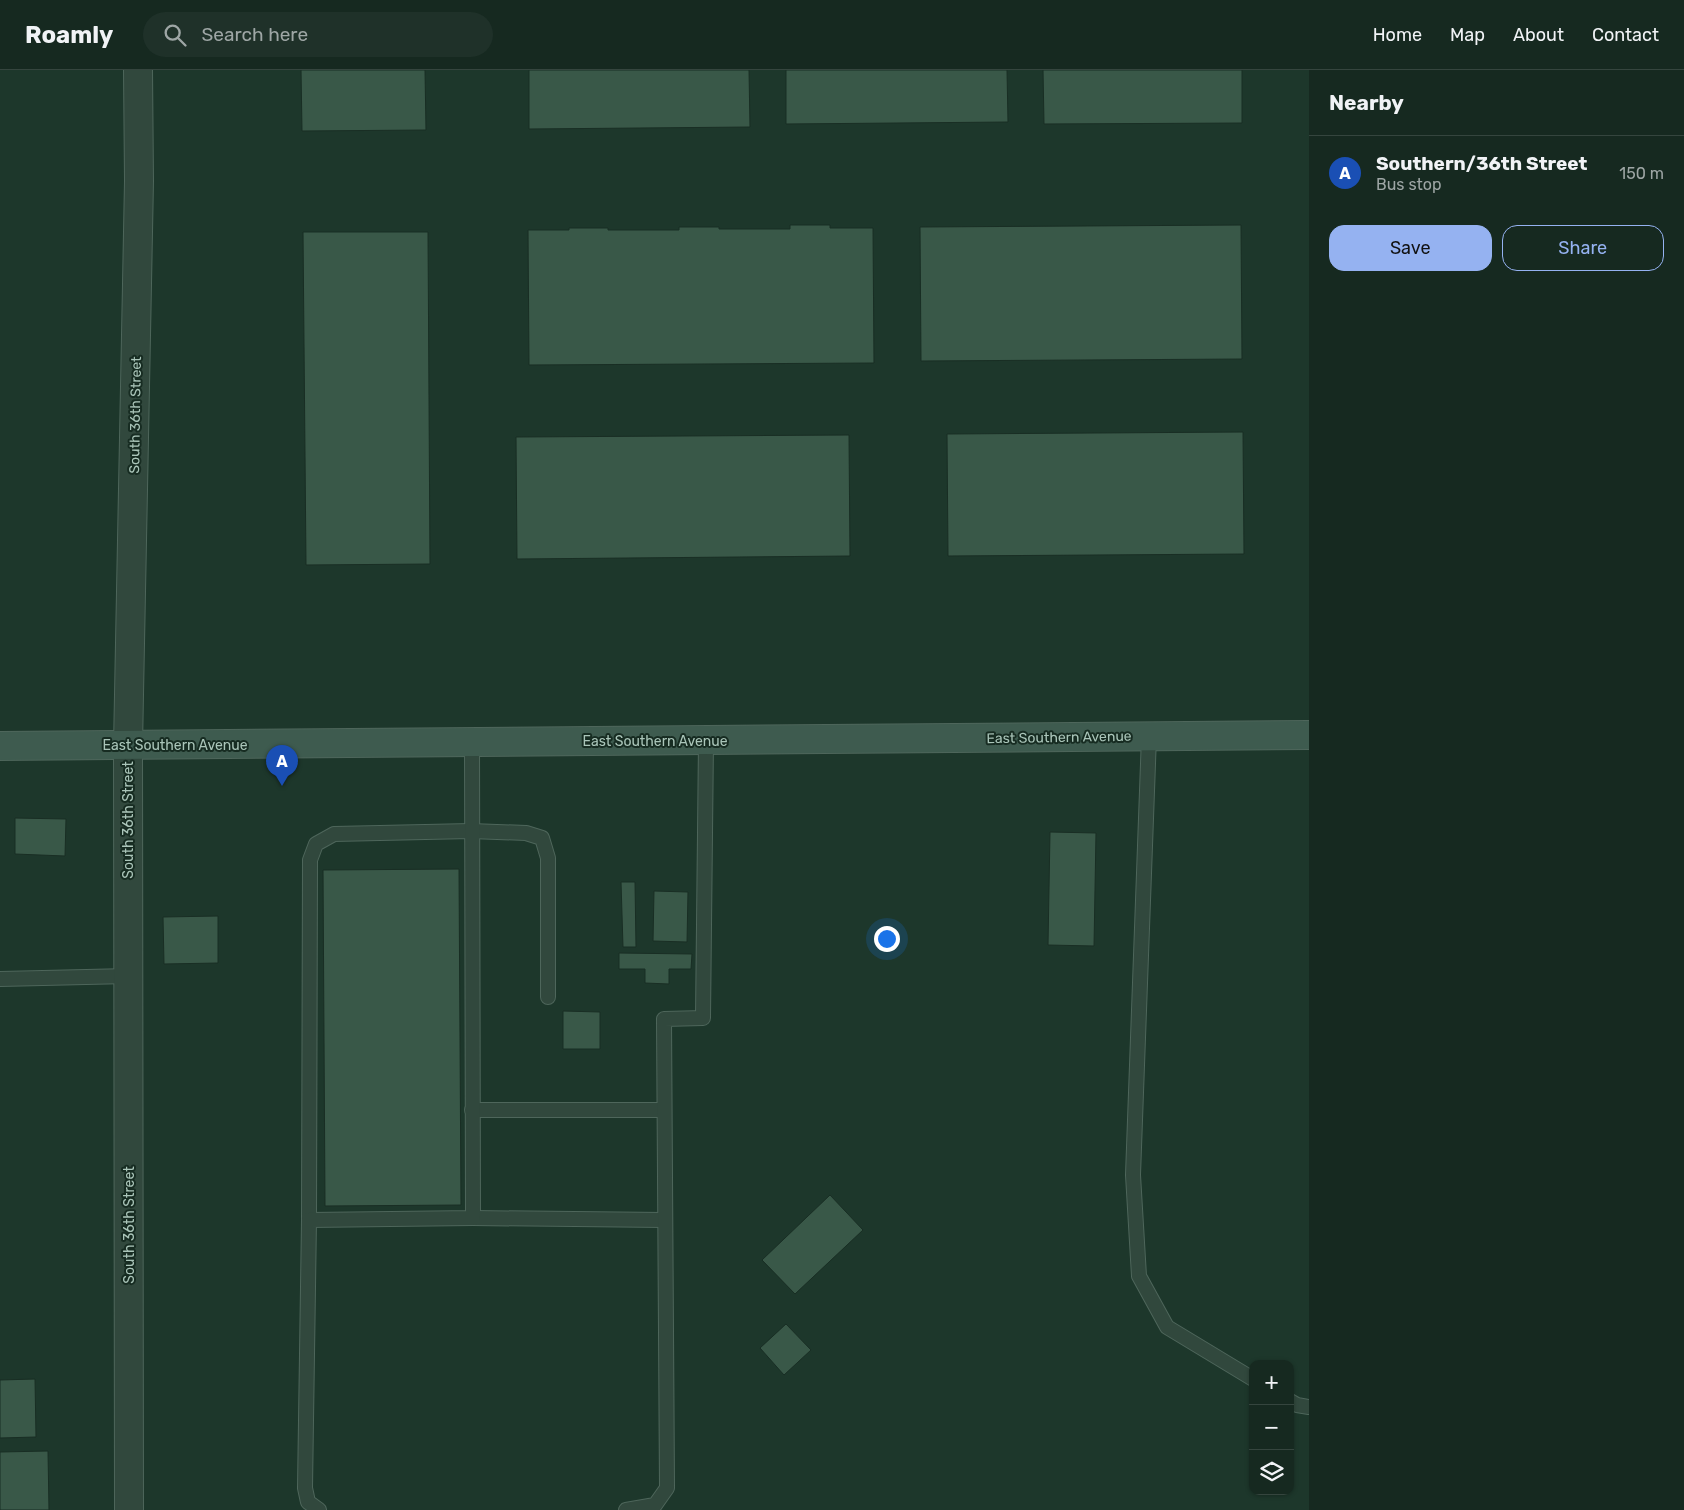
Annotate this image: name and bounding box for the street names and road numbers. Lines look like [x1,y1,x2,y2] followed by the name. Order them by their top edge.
[126,356,145,474] street label: South 36th Street
[986,728,1132,747] street label: East Southern Avenue
[582,733,728,750] street label: East Southern Avenue
[102,737,248,754] street label: East Southern Avenue
[120,761,137,879] street label: South 36th Street
[121,1166,138,1284] street label: South 36th Street

